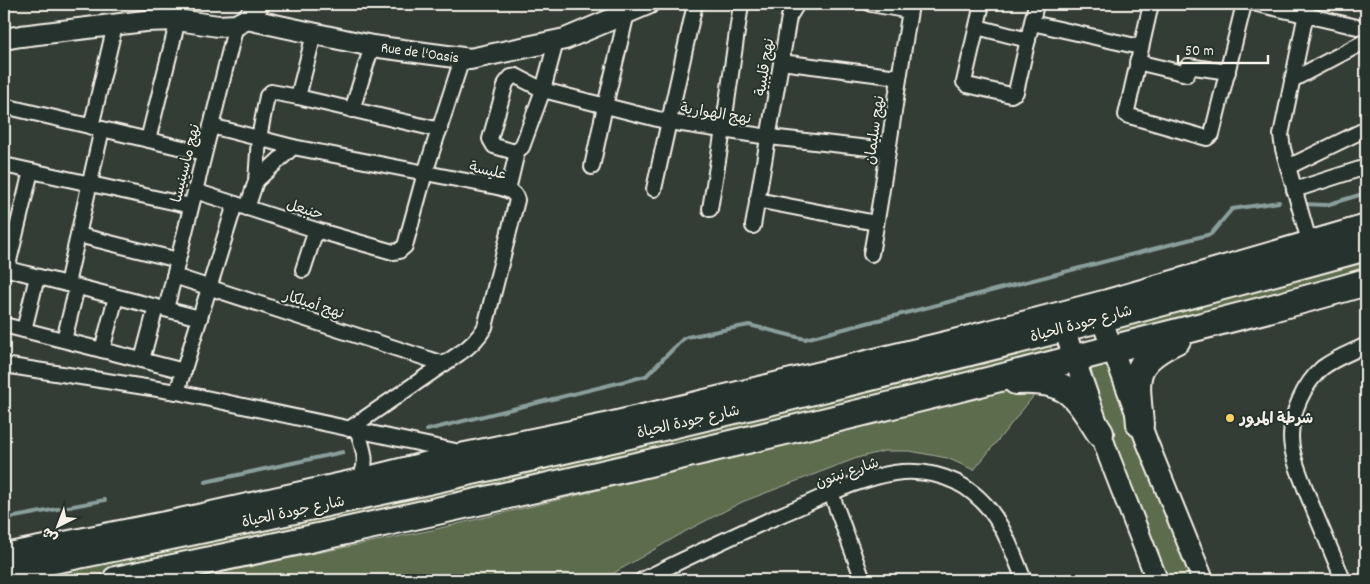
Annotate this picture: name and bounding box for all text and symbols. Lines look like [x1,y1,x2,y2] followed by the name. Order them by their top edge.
[1178,32,1268,64] scale bar
[751,37,781,98] street label: نهج قليبية
[379,38,460,70] street label: Rue de l'Oasis
[1185,41,1214,63] text: 50 m
[860,94,892,166] street label: نهج سليمان
[679,99,753,131] street label: نهج الهوارية
[167,122,207,205] street label: نهج ماسينيسا
[467,157,508,187] street label: عليسة
[283,195,326,227] street label: حنبعل
[279,285,347,326] street label: نهج أميلكار
[1028,301,1135,349] street label: شارع جودة الحياة
[635,400,742,445] street label: شارع جودة الحياة
[1238,409,1313,431] place label: شرطة المرور
[1224,412,1236,424] marker: شرطة المرور
[813,453,882,495] street label: شارع نبتون
[240,491,347,535] street label: شارع جودة الحياة
[32,502,82,552] north arrow
[38,522,63,547] text: ش

